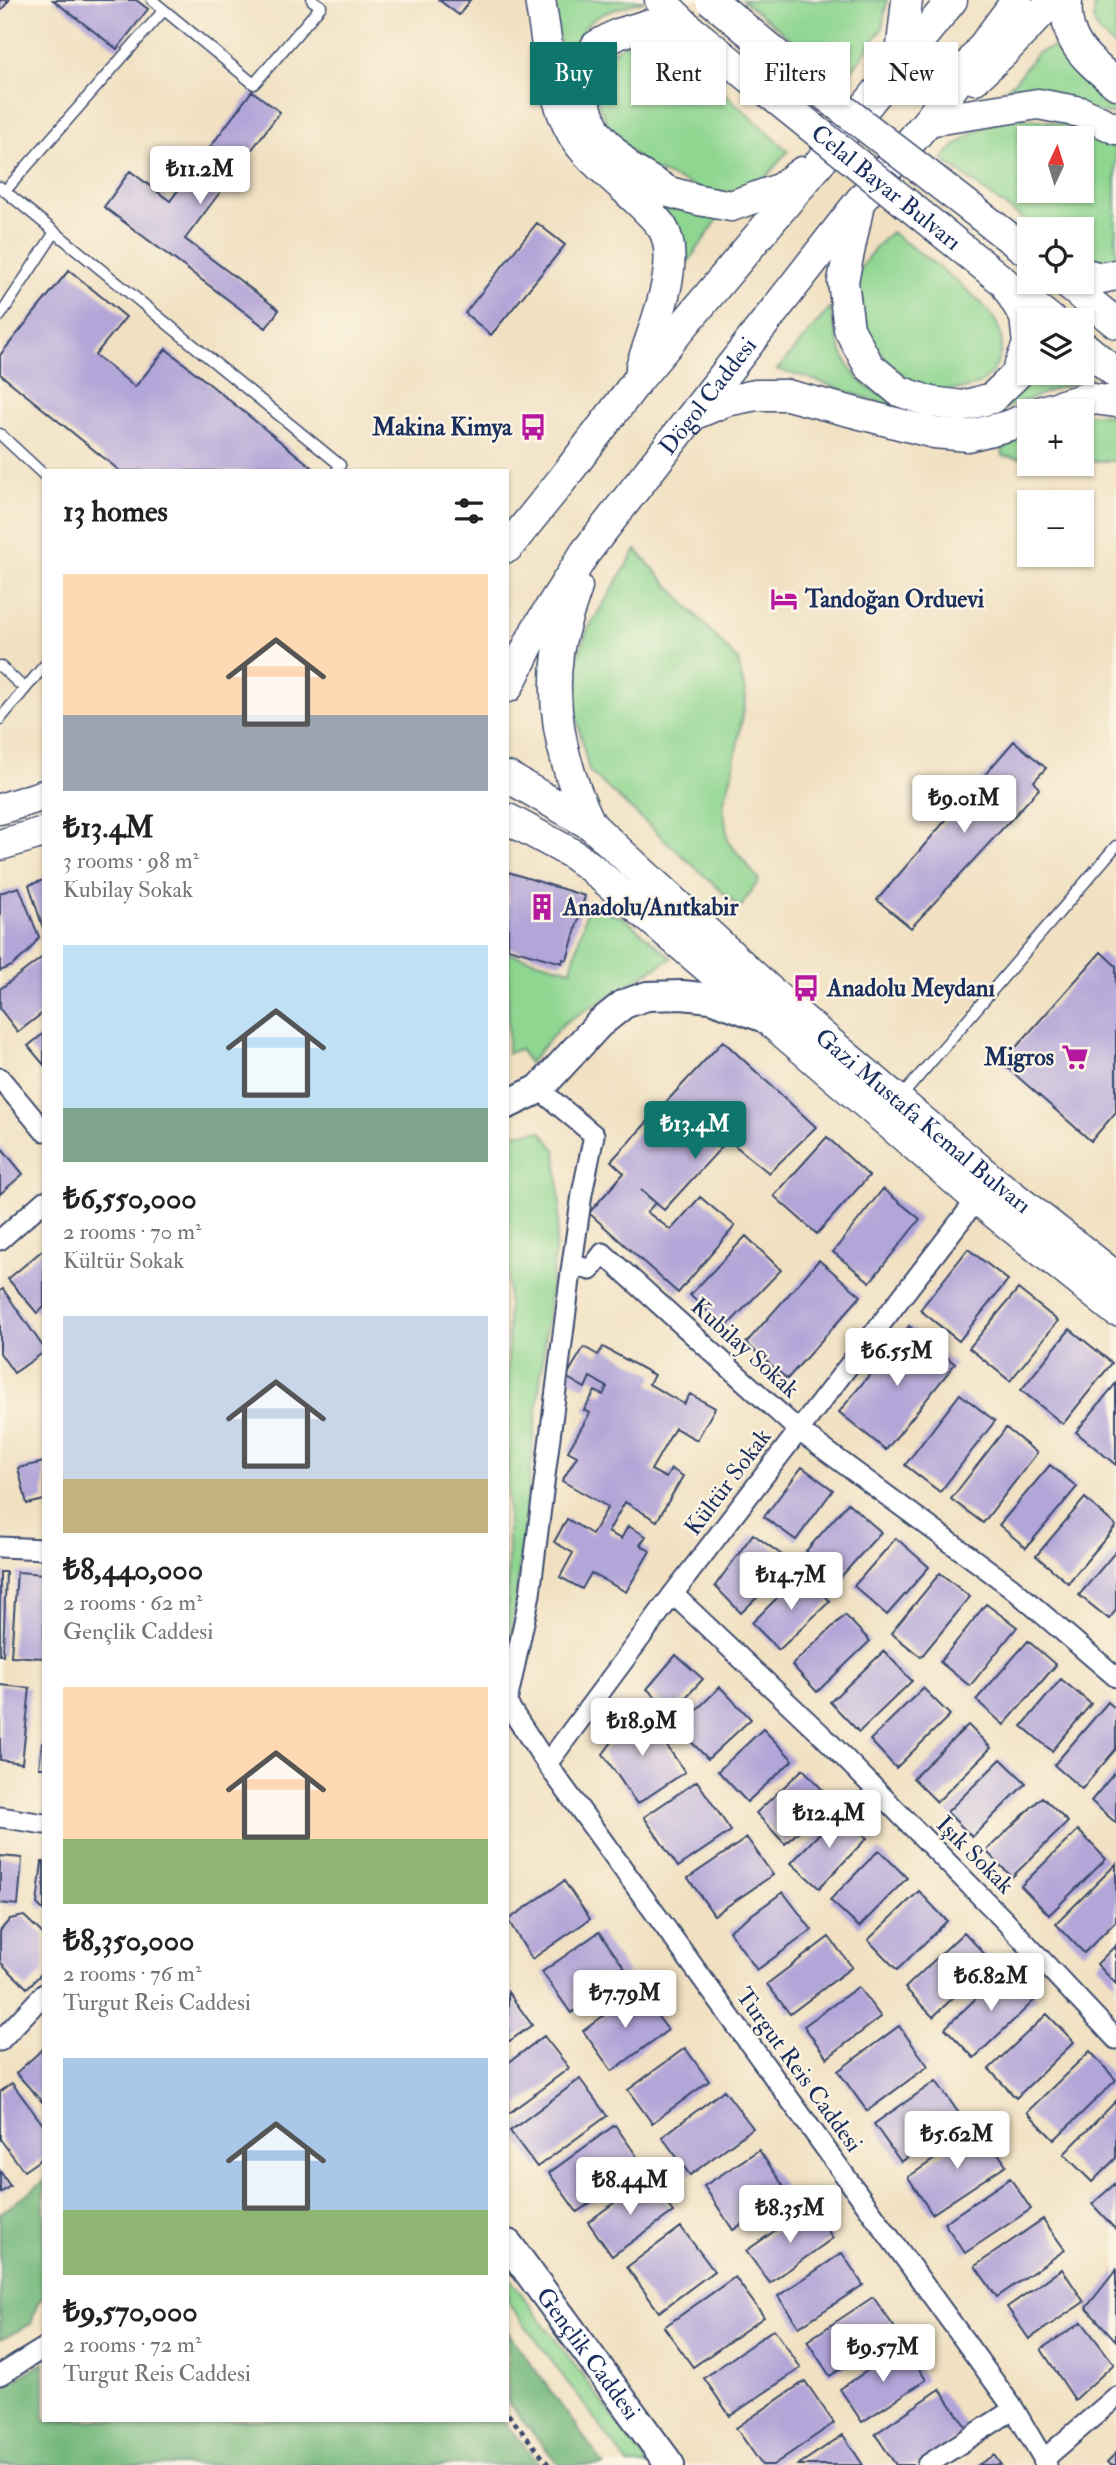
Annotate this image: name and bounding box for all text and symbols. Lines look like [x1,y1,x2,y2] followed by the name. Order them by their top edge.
[530,42,617,105] chip: Buy
[631,42,726,105] chip: Rent
[740,42,850,105] chip: Filters
[864,42,958,105] chip: New
[805,117,968,257] street label: Celal Bayar Bulvarı
[1017,126,1094,203] north arrow
[1017,126,1094,567] map controls
[143,146,257,206] pin: ₺11.2M
[166,154,234,183] text: ₺11.2M
[1017,217,1094,294] button: locate
[1017,308,1094,385] button: layers
[652,331,763,461] street label: Dögol Caddesi
[1017,399,1094,476] button: +
[371,412,513,443] place label: Makina Kimya
[518,412,548,442] bus stop icon: Makina Kimya
[1017,490,1094,567] button: −
[450,492,488,530] icon: filters
[63,493,168,530] text: 13 homes
[769,584,799,614] hotel icon: Tandoğan Orduevi
[804,584,985,615] place label: Tandoğan Orduevi
[213,619,339,745] icon: home
[907,776,1021,835] pin: ₺9.01M
[928,783,1000,812] text: ₺9.01M
[63,809,154,846] text: ₺13.4M
[63,846,199,875] text: 3 rooms · 98 m²
[63,875,193,904] text: Kubilay Sokak
[527,892,557,922] building icon: Anadolu/Anıtkabir
[562,892,739,923] place label: Anadolu/Anıtkabir
[791,973,821,1003] bus stop icon: Anadolu Meydanı
[826,973,995,1004] place label: Anadolu Meydanı
[213,990,339,1116] icon: home
[809,1021,1038,1220] street label: Gazi Mustafa Kemal Bulvarı
[983,1042,1054,1073] place label: Migros
[1060,1042,1090,1072] supermarket icon: Migros
[638,1102,752,1161] pin: ₺13.4M
[660,1109,730,1138] text: ₺13.4M
[63,1180,197,1217] text: ₺6,550,000
[63,1217,202,1246] text: 2 rooms · 70 m²
[63,1246,184,1275] text: Kültür Sokak
[684,1291,806,1405] street label: Kubilay Sokak
[840,1328,954,1388] pin: ₺6.55M
[861,1336,933,1365] text: ₺6.55M
[213,1361,339,1487] icon: home
[678,1422,779,1542] street label: Kültür Sokak
[63,1551,203,1588] text: ₺8,440,000
[734,1552,848,1612] pin: ₺14.7M
[756,1560,826,1589] text: ₺14.7M
[63,1588,202,1617] text: 2 rooms · 62 m²
[63,1617,213,1646] text: Gençlik Caddesi
[585,1698,699,1758] pin: ₺18.9M
[607,1706,677,1735] text: ₺18.9M
[213,1732,339,1858] icon: home
[772,1790,886,1850] pin: ₺12.4M
[793,1798,865,1827] text: ₺12.4M
[929,1809,1021,1901] street label: Işık Sokak
[63,1922,194,1959] text: ₺8,350,000
[934,1954,1048,2013] pin: ₺6.82M
[63,1959,201,1988] text: 2 rooms · 76 m²
[954,1961,1028,1990] text: ₺6.82M
[568,1970,682,2030] pin: ₺7.79M
[589,1978,661,2007] text: ₺7.79M
[729,1982,869,2158] street label: Turgut Reis Caddesi
[63,1988,251,2017] text: Turgut Reis Caddesi
[213,2103,339,2229] icon: home
[900,2112,1014,2171] pin: ₺5.62M
[921,2119,993,2148] text: ₺5.62M
[573,2158,687,2217] pin: ₺8.44M
[592,2165,668,2194] text: ₺8.44M
[733,2186,847,2245] pin: ₺8.35M
[755,2193,825,2222] text: ₺8.35M
[530,2281,647,2426] street label: Gençlik Caddesi
[63,2293,198,2330] text: ₺9,570,000
[826,2324,940,2384] pin: ₺9.57M
[63,2330,201,2359] text: 2 rooms · 72 m²
[847,2332,919,2361] text: ₺9.57M
[63,2359,251,2388] text: Turgut Reis Caddesi

